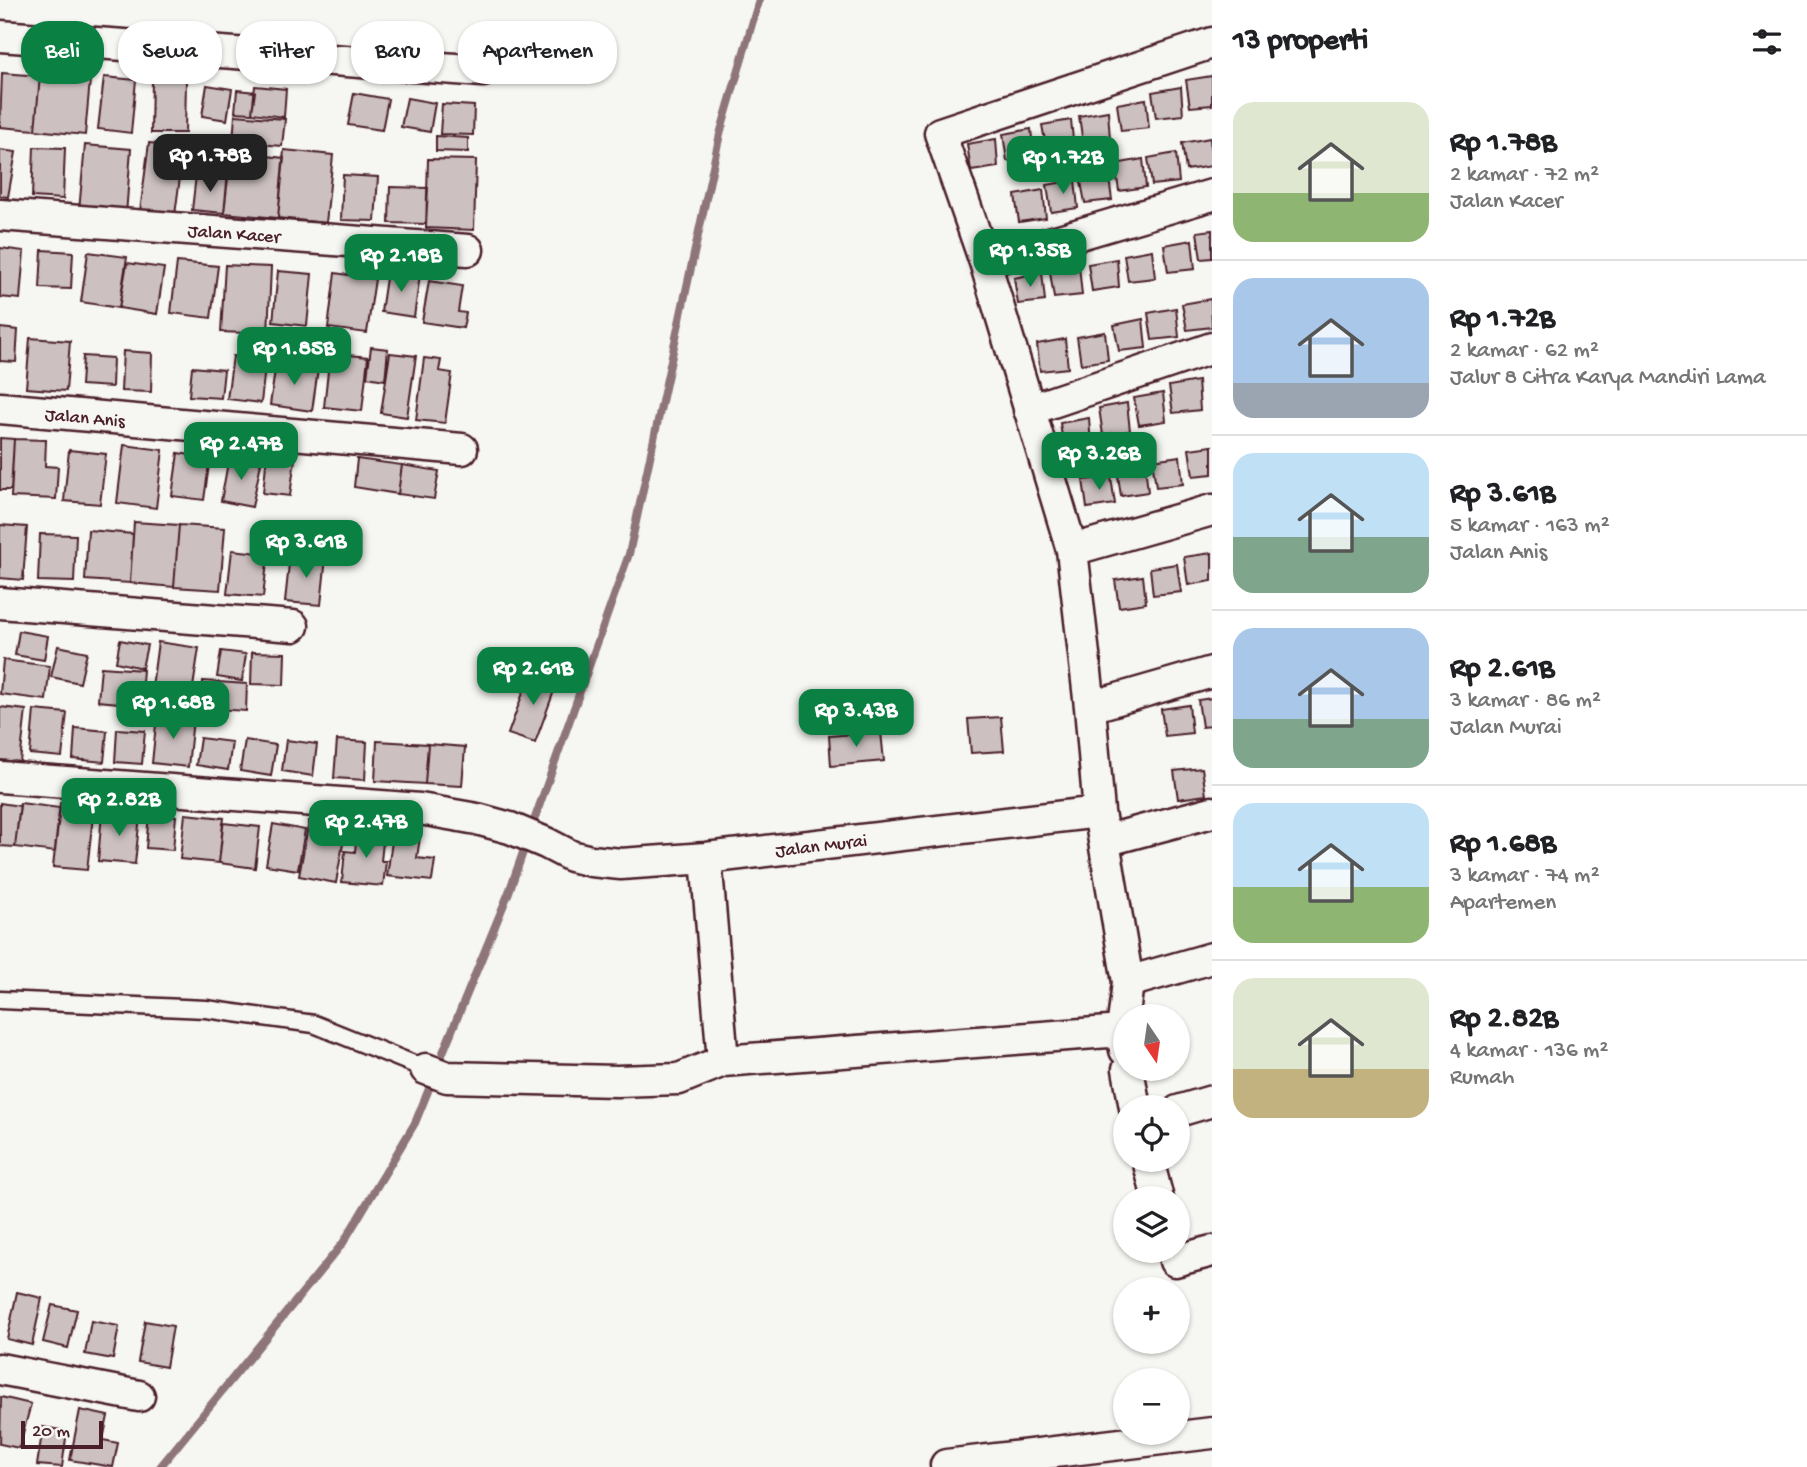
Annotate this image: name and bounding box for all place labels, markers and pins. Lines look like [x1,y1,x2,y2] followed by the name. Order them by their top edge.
[138,134,282,194] pin: Rp 1.78B
[991,136,1135,196] pin: Rp 1.72B
[958,230,1102,289] pin: Rp 1.35B
[329,234,473,294] pin: Rp 2.18B
[222,328,366,387] pin: Rp 1.85B
[169,422,313,482] pin: Rp 2.47B
[1027,433,1171,492] pin: Rp 3.26B
[234,520,378,580] pin: Rp 3.61B
[461,648,605,707] pin: Rp 2.61B
[101,682,245,741] pin: Rp 1.68B
[784,690,928,749] pin: Rp 3.43B
[47,778,191,838] pin: Rp 2.82B
[294,800,438,860] pin: Rp 2.47B

